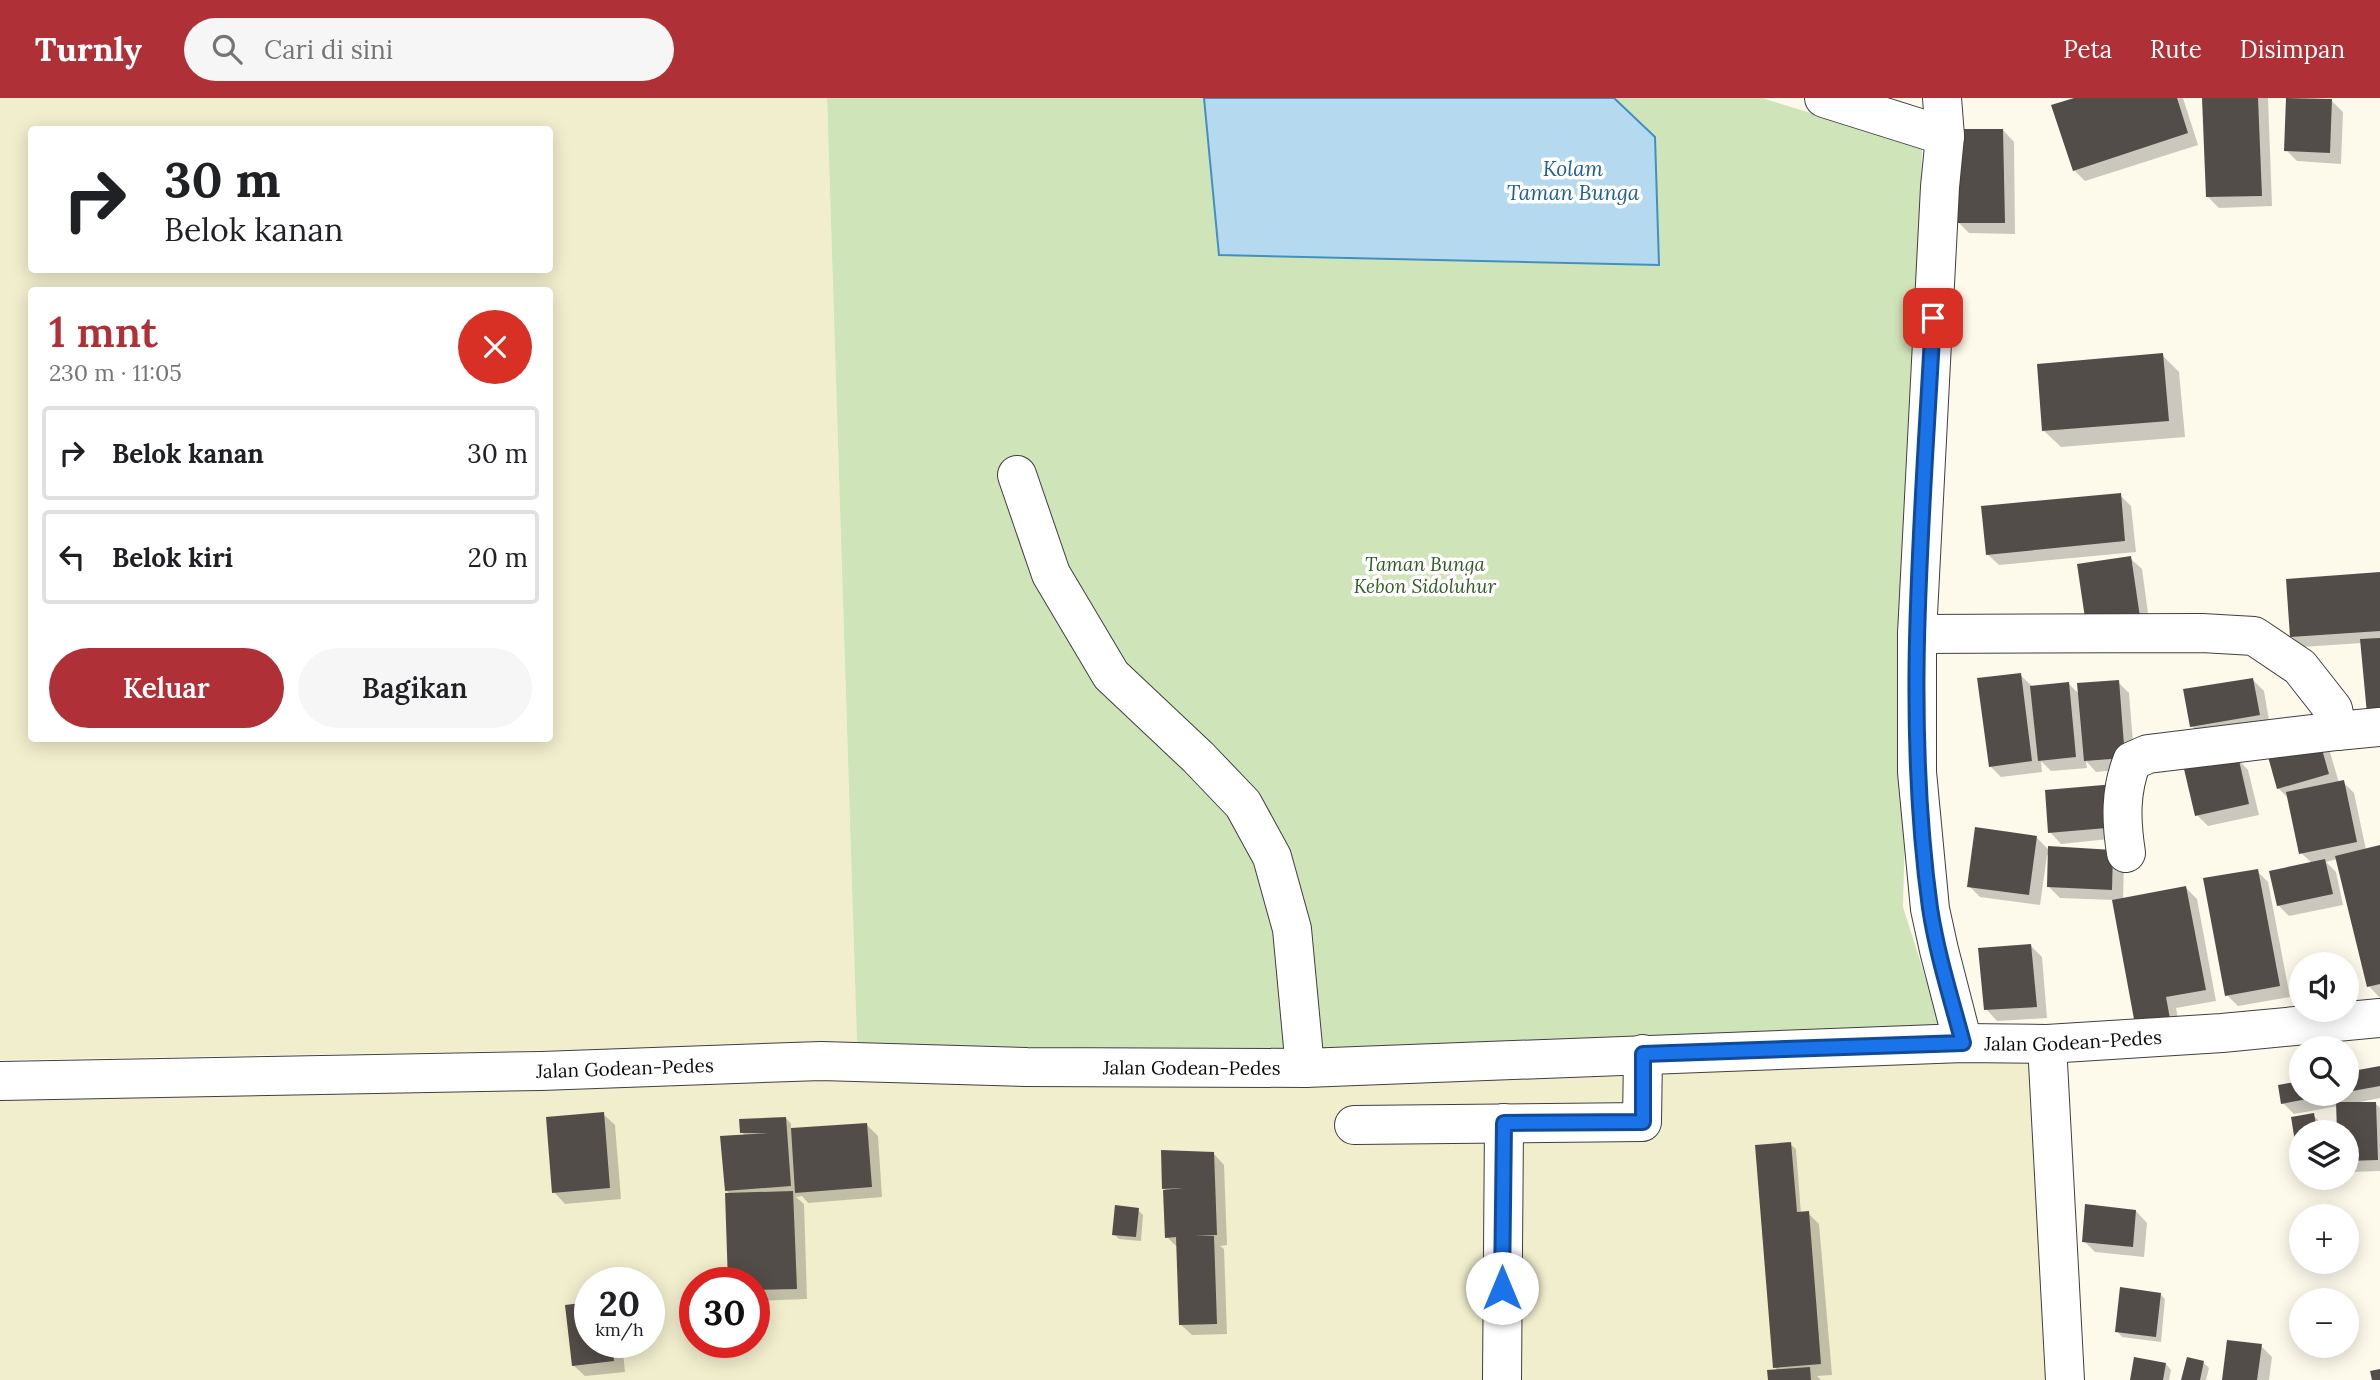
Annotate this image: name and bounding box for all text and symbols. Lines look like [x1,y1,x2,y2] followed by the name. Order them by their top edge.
[184,18,674,81] search box
[35,28,142,70] text: Turnly
[208,30,246,68] icon: search
[264,33,393,66] text: Cari di sini
[2063,34,2112,65] text: Peta
[2150,34,2202,65] text: Rute
[2240,34,2345,65] text: Disimpan
[164,148,281,210] text: 30 m
[49,154,140,245] icon: right
[1507,155,1640,206] water label: Kolam Taman Bunga
[164,209,343,250] text: Belok kanan
[1903,288,1963,348] pin
[1914,299,1952,337] icon: arrive
[49,305,158,359] text: 1 mnt
[458,310,532,384] button: close
[49,358,182,387] text: 230 m · 11:05
[53,434,91,472] icon: right
[112,437,264,470] text: Belok kanan
[467,437,528,470] text: 30 m
[53,538,91,576] icon: left
[112,541,233,574] text: Belok kiri
[468,541,528,574] text: 20 m
[1354,552,1497,598] park label: Taman Bunga Kebon Sidoluhur
[49,648,284,728] button: Keluar
[298,648,532,728] button: Bagikan
[2289,952,2359,1358] map controls
[2289,952,2359,1022] button: sound
[1983,1025,2163,1056] street label: Jalan Godean-Pedes
[2289,1036,2359,1106] button: search
[535,1053,714,1083] street label: Jalan Godean-Pedes
[1102,1055,1281,1080] street label: Jalan Godean-Pedes
[2289,1120,2359,1190] button: layers
[2289,1204,2359,1274] button: +
[1465,1251,1539,1325] position arrow
[679,1267,770,1358] speed limit sign: 30
[599,1281,640,1326] text: 20
[2289,1288,2359,1358] button: −
[595,1318,644,1341] text: km/h

